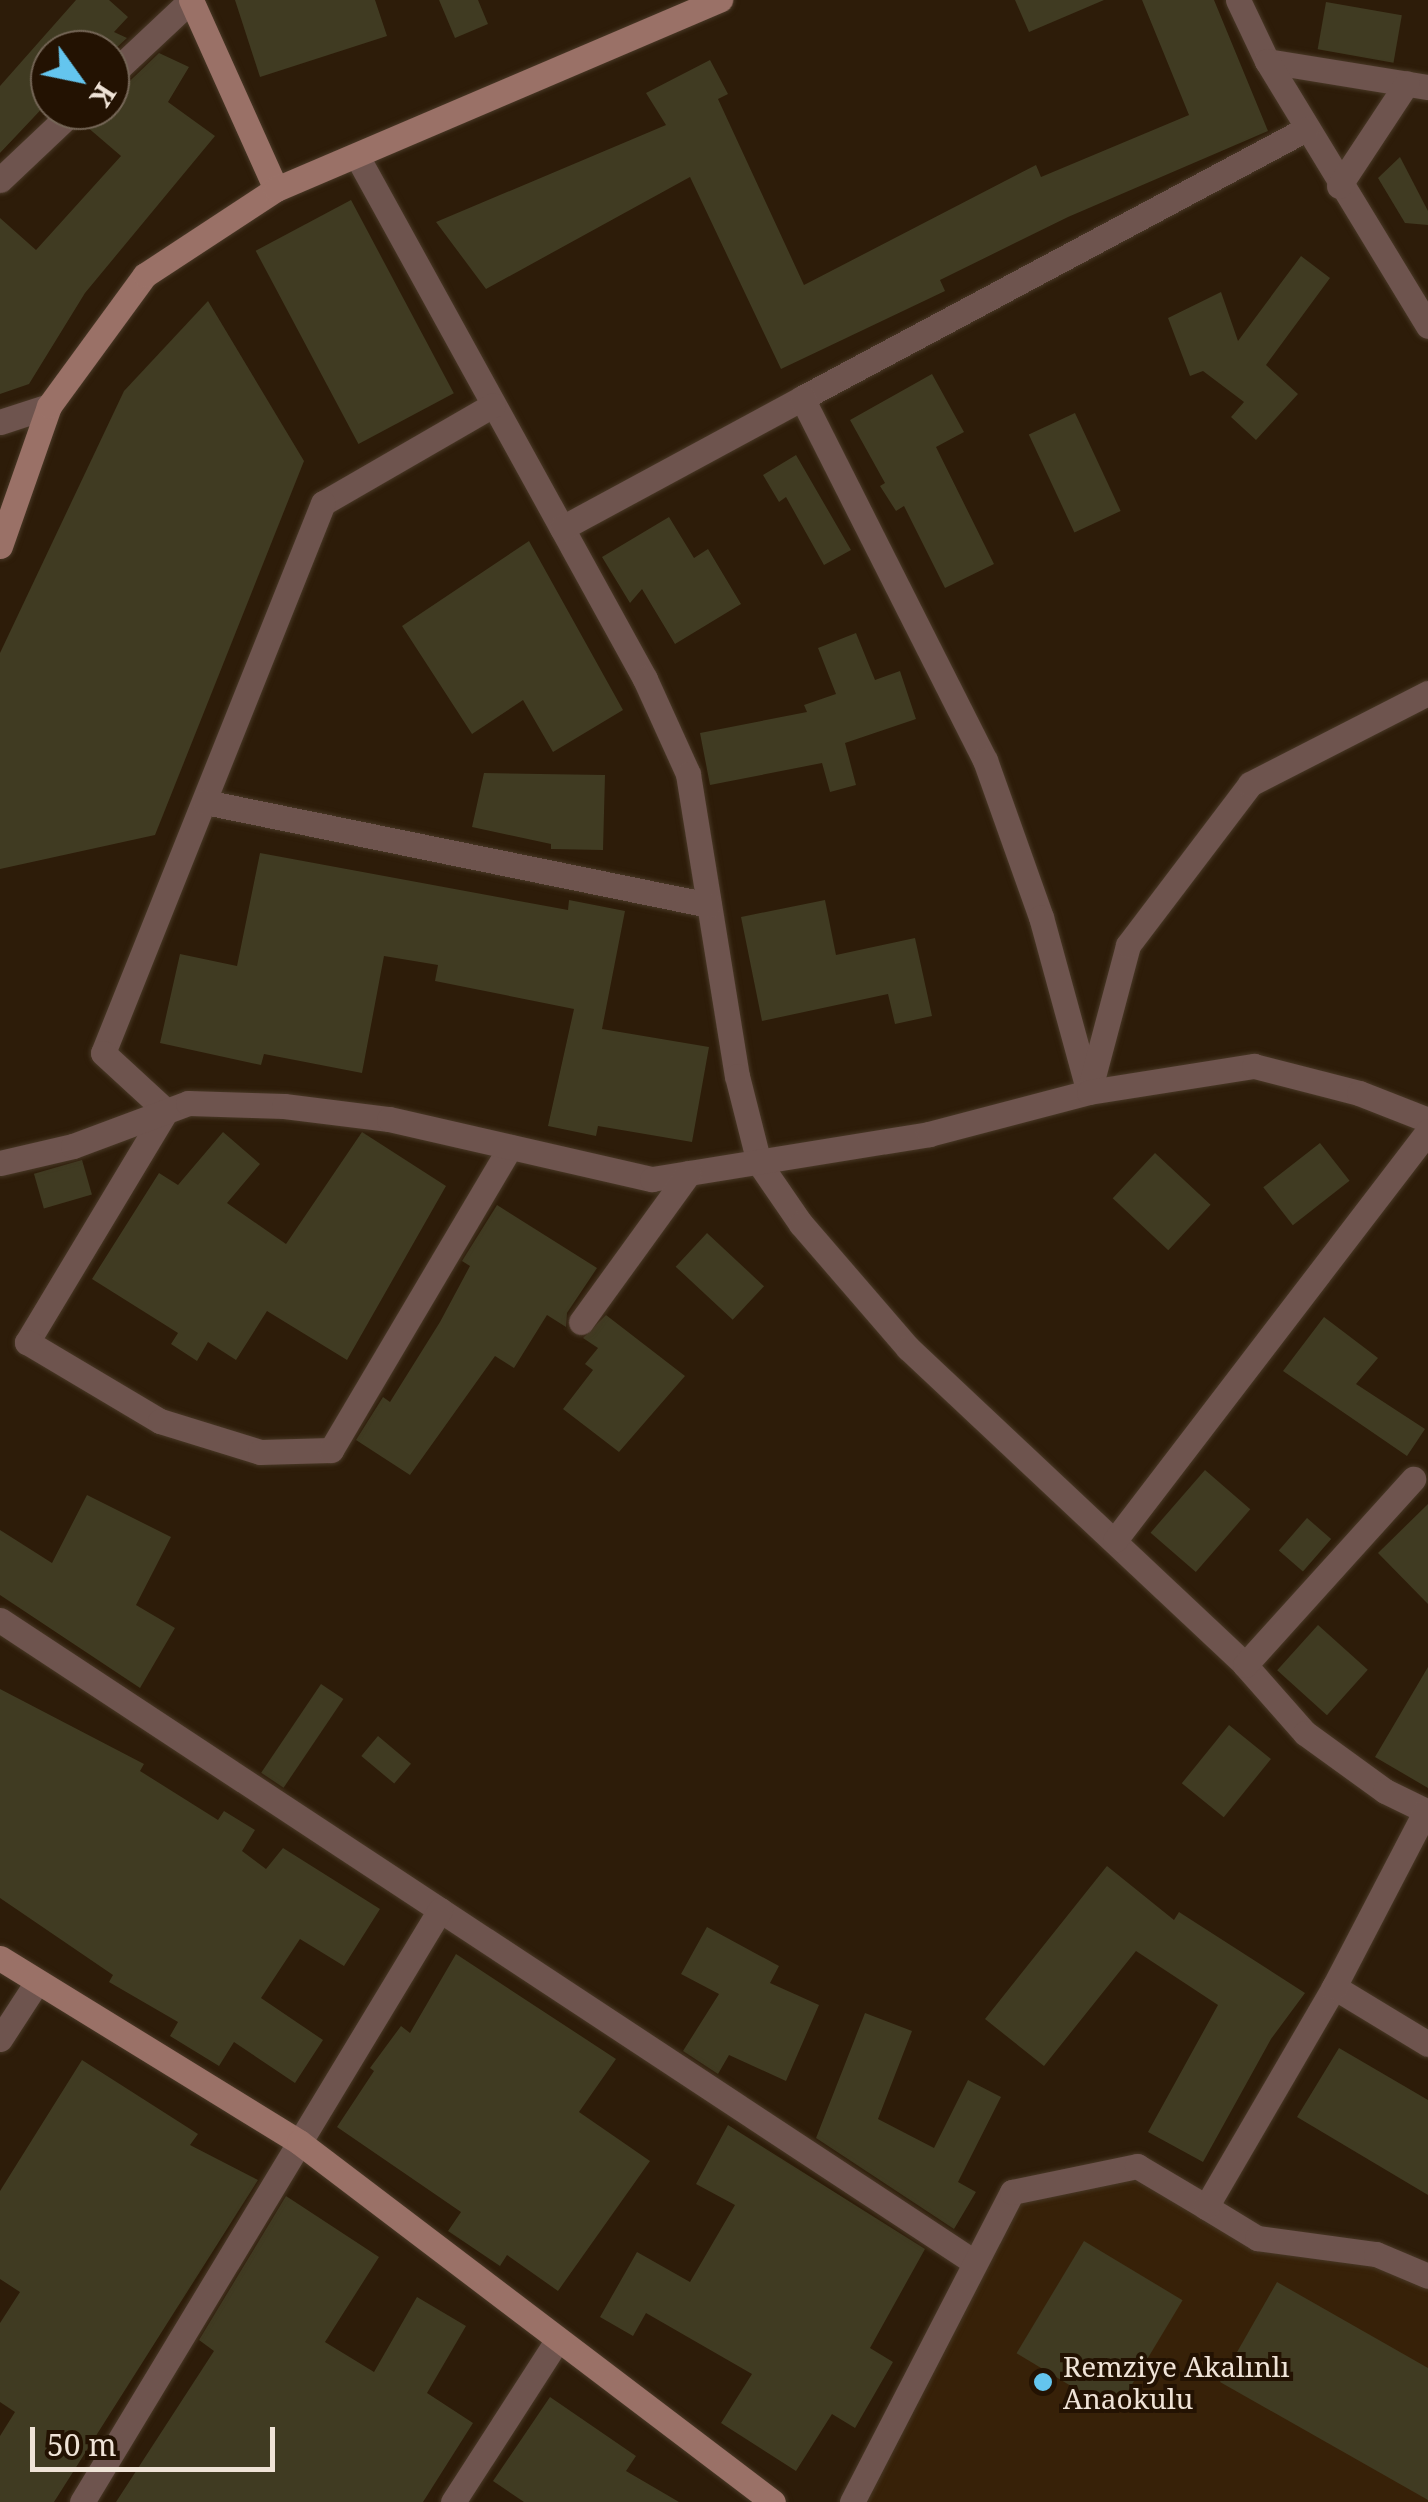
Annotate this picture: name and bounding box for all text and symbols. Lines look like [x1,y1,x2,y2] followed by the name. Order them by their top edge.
[30,30,130,130] north arrow
[82,76,125,114] text: K
[1063,2349,1289,2415] place label: Remziye Akalınlı Anaokulu
[1032,2371,1054,2393] marker: Remziye Akalınlı Anaokulu
[35,2407,280,2469] scale bar
[47,2424,117,2465] text: 50 m

